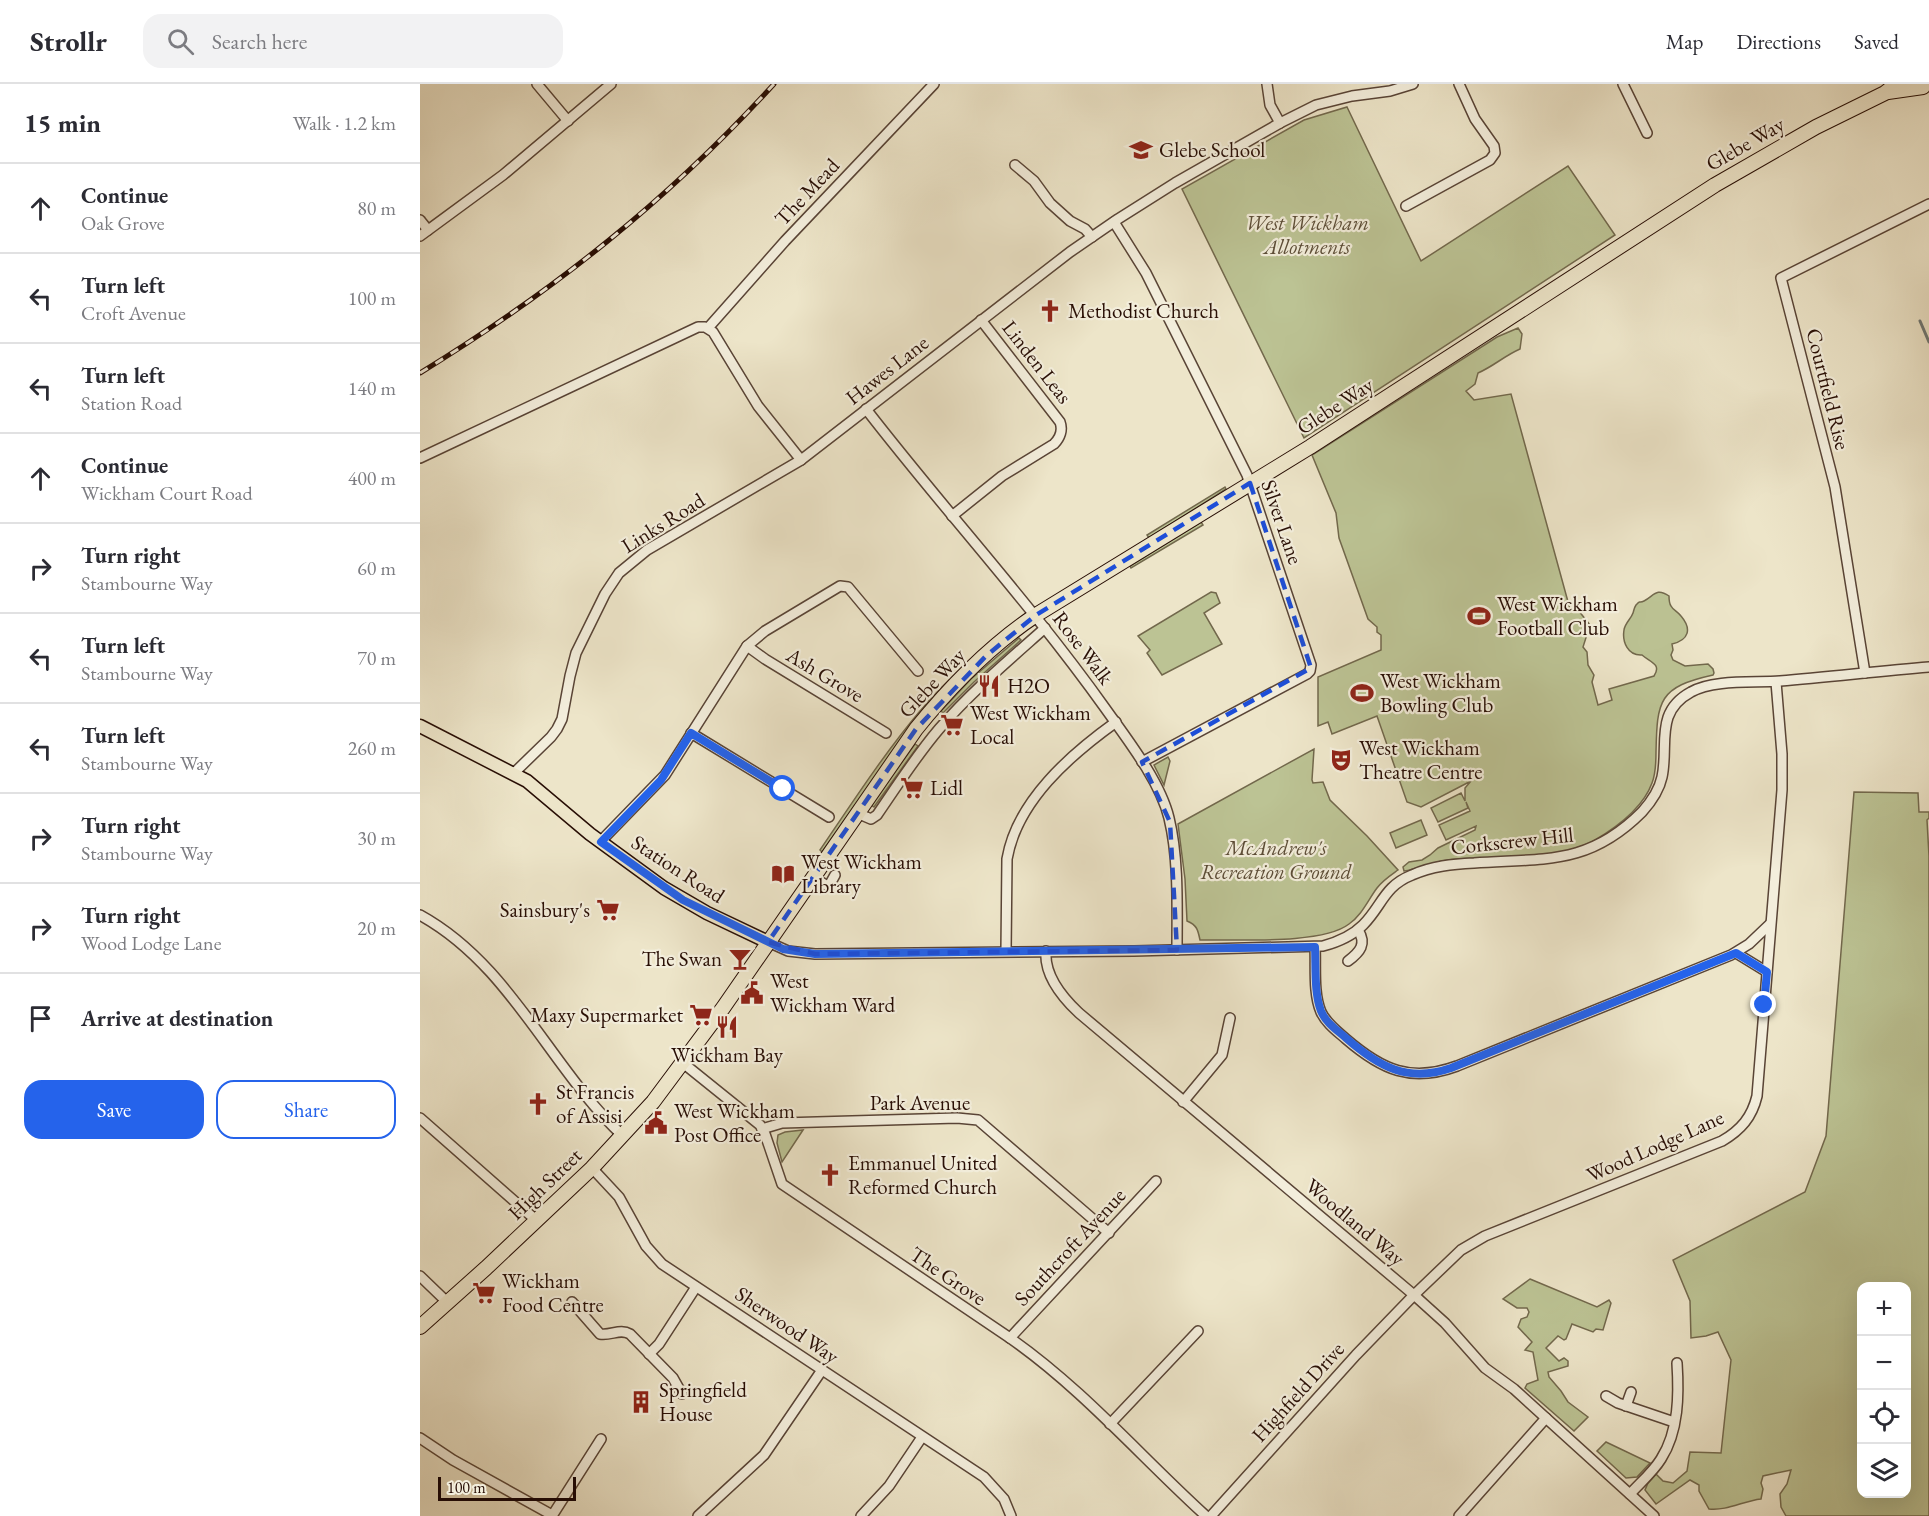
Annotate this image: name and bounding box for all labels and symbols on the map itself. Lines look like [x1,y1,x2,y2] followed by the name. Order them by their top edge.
[1701,110,1790,177] street label: Glebe Way
[1159,136,1265,163] place label: Glebe School
[1128,137,1154,163] school or university icon: Glebe School
[768,152,845,231] street label: The Mead
[1245,209,1369,260] park label: West Wickham Allotments
[1068,297,1219,324] place label: Methodist Church
[1037,298,1063,324] church icon: Methodist Church
[997,315,1078,409] street label: Linden Leas
[1800,325,1857,452] street label: Courtfield Rise
[840,329,934,410] street label: Hawes Lane
[1291,370,1379,440] street label: Glebe Way
[1255,476,1310,568] street label: Silver Lane
[616,486,710,559] street label: Links Road
[1497,590,1618,641] place label: West Wickham Football Club
[1466,603,1492,629] sports icon: West Wickham Football Club
[1047,606,1120,691] street label: Rose Walk
[781,640,869,708] street label: Ash Grove
[892,641,971,723] street label: Glebe Way
[1380,667,1501,718] place label: West Wickham Bowling Club
[1007,672,1050,699] place label: H2O
[976,673,1002,699] restaurant icon: H2O
[1349,680,1375,706] sports icon: West Wickham Bowling Club
[970,699,1091,750] place label: West Wickham Local
[939,712,965,738] supermarket icon: West Wickham Local
[1359,734,1482,785] place label: West Wickham Theatre Centre
[1328,747,1354,773] theatre icon: West Wickham Theatre Centre
[930,774,963,801] place label: Lidl
[769,775,795,801] route start
[899,775,925,801] supermarket icon: Lidl
[1449,821,1575,860] street label: Corkscrew Hill
[626,828,730,909] street label: Station Road
[1200,834,1352,885] park label: McAndrew's Recreation Ground
[801,848,922,899] place label: West Wickham Library
[770,861,796,887] library icon: West Wickham Library
[500,896,590,923] place label: Sainsbury's
[595,897,621,923] supermarket icon: Sainsbury's
[641,945,722,972] place label: The Swan
[727,946,753,972] bar icon: The Swan
[770,967,896,1018] place label: West Wickham Ward
[739,980,765,1006] public building icon: West Wickham Ward
[1750,991,1776,1017] route end
[530,1001,683,1028] place label: Maxy Supermarket
[688,1002,714,1028] supermarket icon: Maxy Supermarket
[714,1014,740,1040] restaurant icon: Wickham Bay
[671,1041,784,1068] place label: Wickham Bay
[556,1078,634,1129] place label: St Francis of Assisi
[870,1089,970,1116] street label: Park Avenue
[525,1091,551,1117] church icon: St Francis of Assisi
[674,1097,795,1148] place label: West Wickham Post Office
[1582,1103,1728,1188] street label: Wood Lodge Lane
[643,1110,669,1136] public building icon: West Wickham Post Office
[502,1142,588,1225] street label: High Street
[848,1149,998,1200] place label: Emmanuel United Reformed Church
[817,1162,843,1188] church icon: Emmanuel United Reformed Church
[1300,1172,1411,1272] street label: Woodland Way
[1008,1182,1131,1311] street label: Southcroft Avenue
[905,1240,992,1311] street label: The Grove
[502,1267,604,1318] place label: Wickham Food Centre
[471,1280,497,1306] supermarket icon: Wickham Food Centre
[730,1280,845,1370] street label: Sherwood Way
[1245,1336,1350,1447] street label: Highfield Drive
[659,1376,747,1427] place label: Springfield House
[628,1389,654,1415] building icon: Springfield House
[438,1474,576,1502] scale bar

